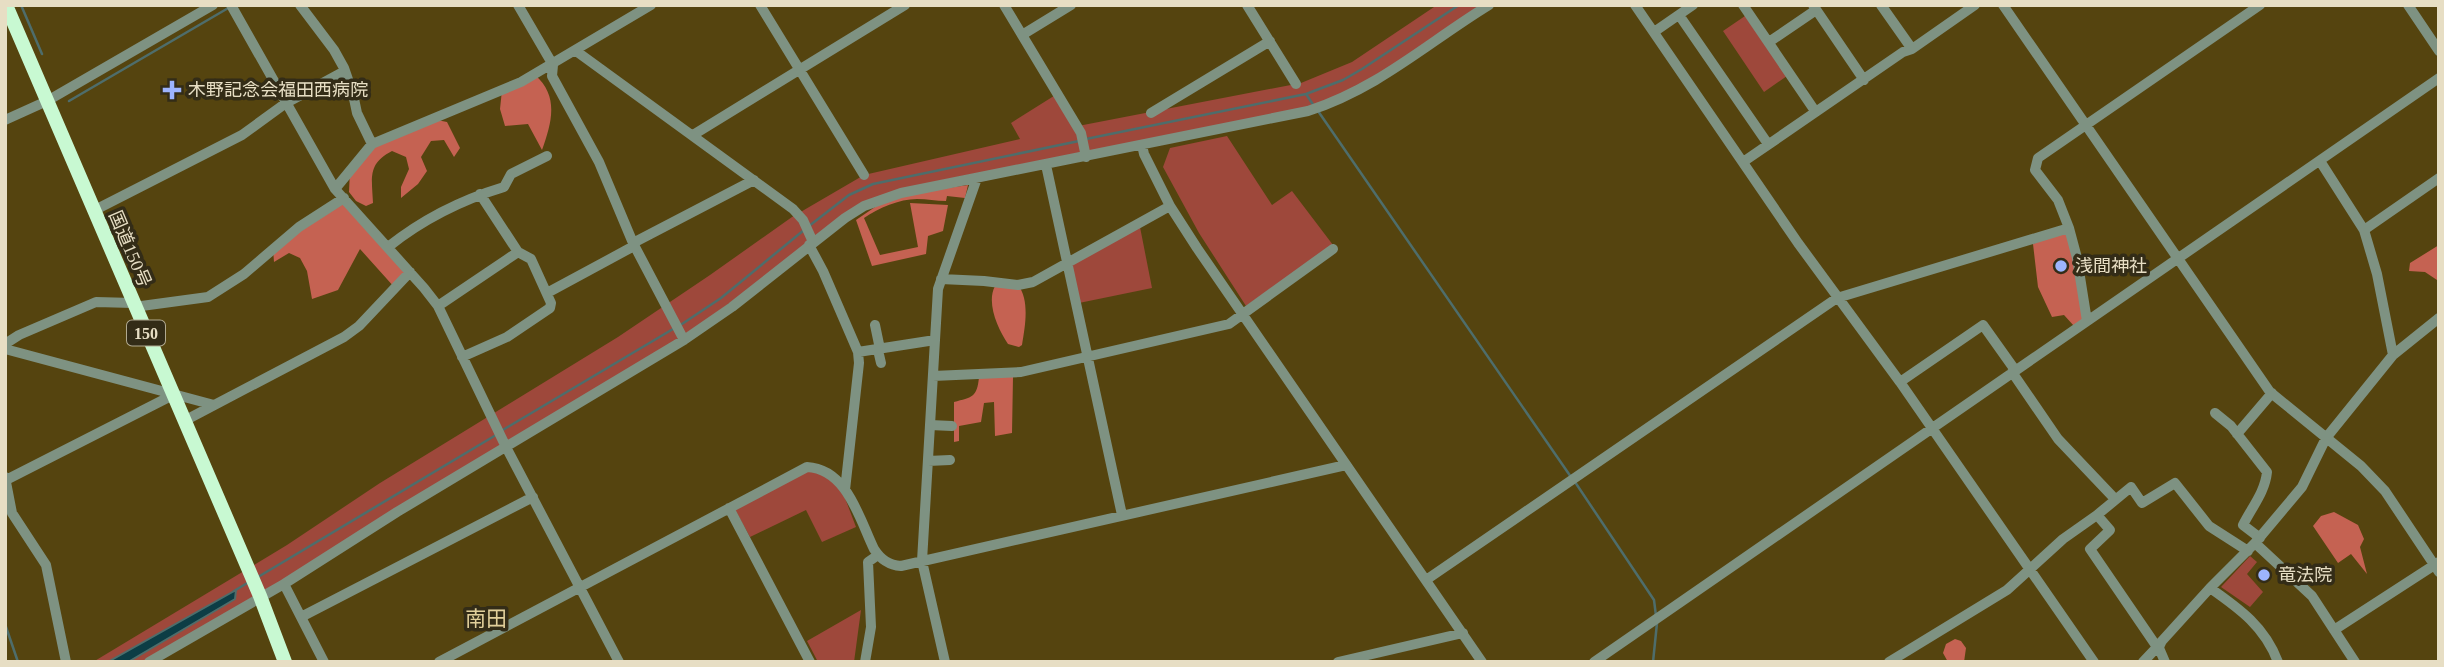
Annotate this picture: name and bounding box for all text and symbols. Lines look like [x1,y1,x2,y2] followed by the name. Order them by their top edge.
[162,80,182,100] marker: 木野記念会福田西病院
[188,80,368,100] place label: 木野記念会福田西病院
[105,208,155,290] street label: 国道150号
[2075,256,2147,276] place label: 浅間神社
[2053,258,2069,274] marker: 浅間神社
[127,320,165,346] road number: 150
[2278,565,2332,585] place label: 竜法院
[2256,567,2272,583] marker: 竜法院
[465,607,507,631] district label: 南田

